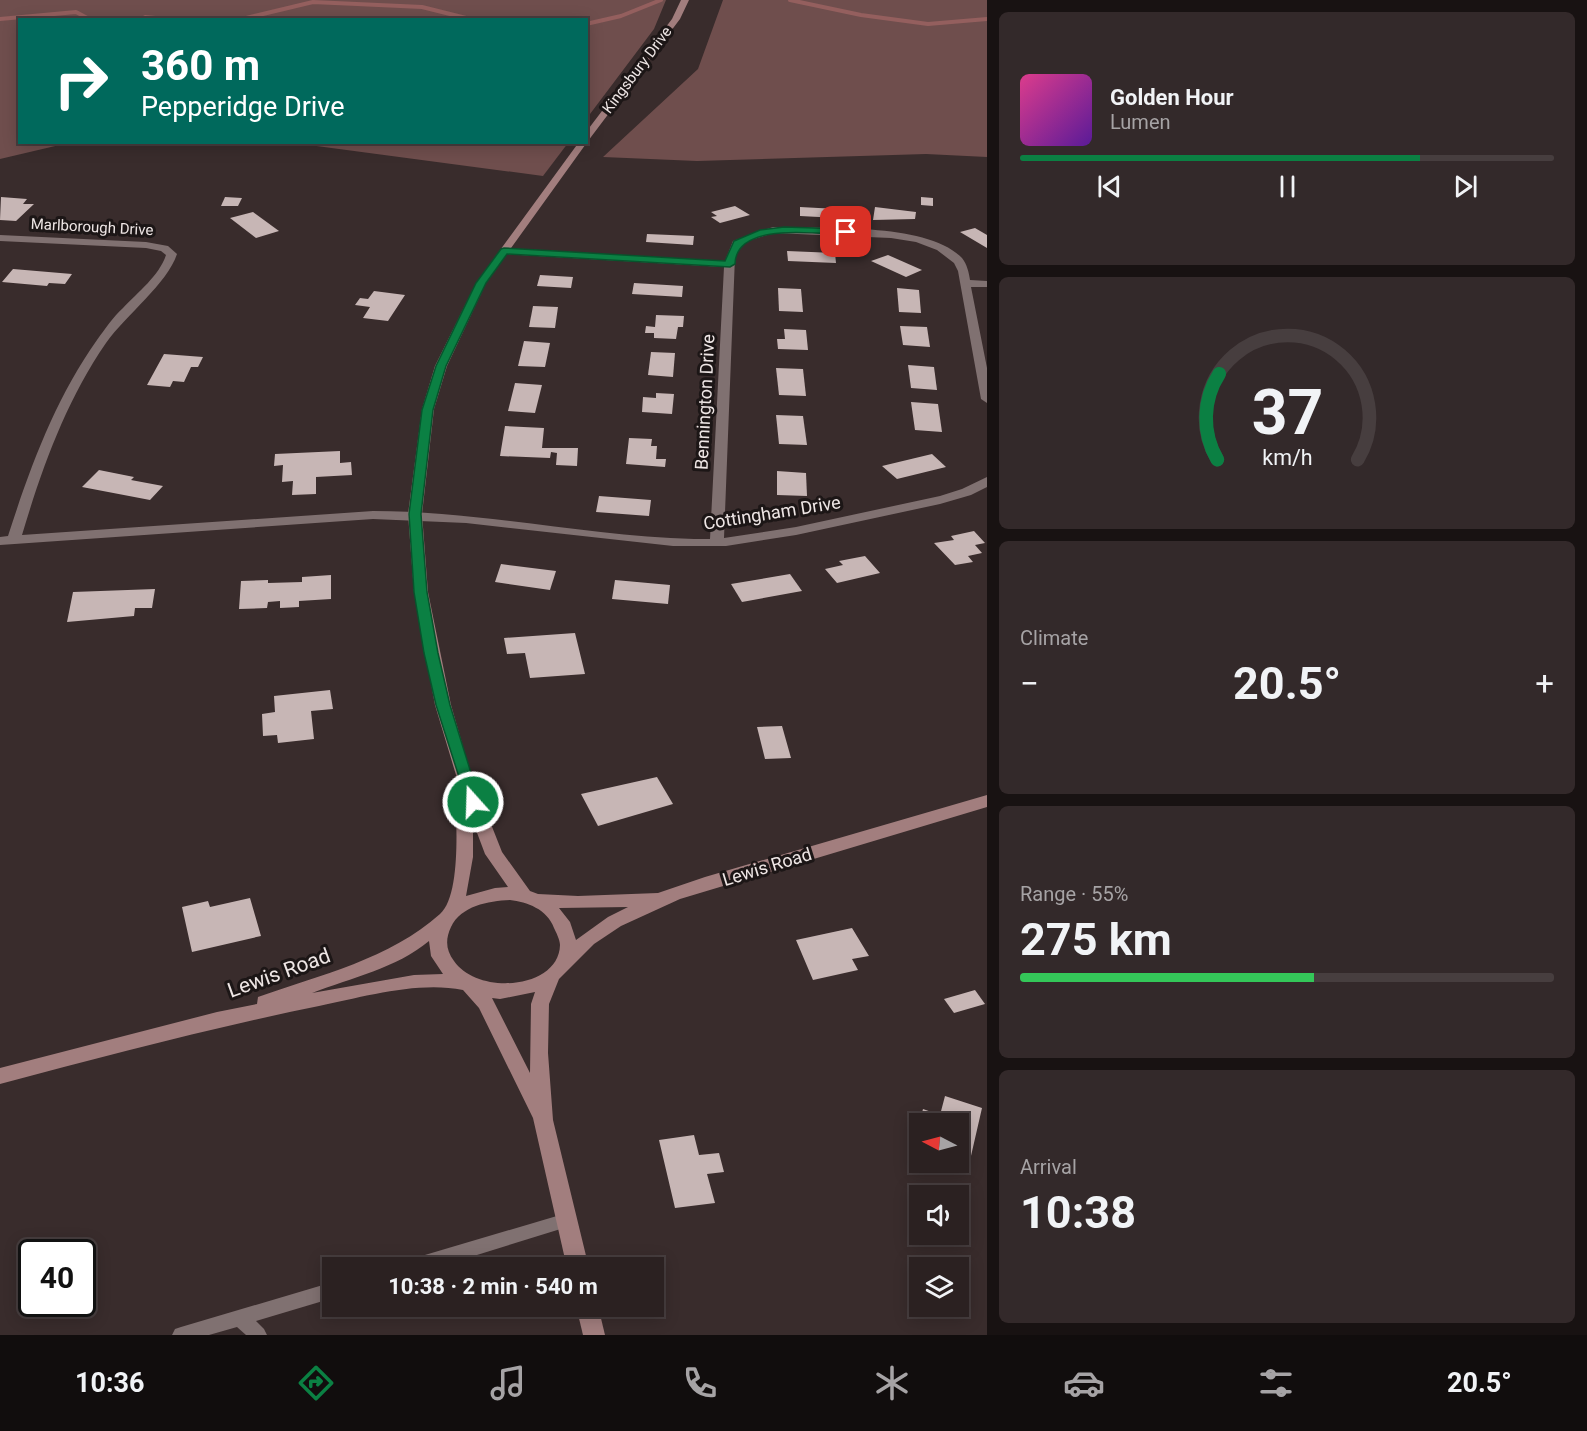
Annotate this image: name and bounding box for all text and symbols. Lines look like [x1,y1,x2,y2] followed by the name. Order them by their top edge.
[599,23,675,117] street label: Kingsbury Drive
[141,41,260,90] text: 360 m
[42,42,120,120] icon: right
[1110,85,1234,110] text: Golden Hour
[141,91,345,123] text: Pepperidge Drive
[1110,110,1171,134] text: Lumen
[1093,170,1126,203] icon: previous
[1271,170,1304,203] icon: pause
[1449,170,1482,203] icon: next
[820,206,871,257] pin
[30,215,154,239] street label: Marlborough Drive
[829,215,862,248] icon: arrive
[690,334,719,470] street label: Bennington Drive
[1251,376,1323,449] text: 37
[1262,445,1312,470] text: km/h
[702,491,842,534] street label: Cottingham Drive
[1020,626,1088,650] text: Climate
[1233,657,1341,710] text: 20.5°
[1020,664,1039,703] text: −
[1535,664,1554,703] text: +
[441,770,505,834] position arrow
[720,843,814,890] street label: Lewis Road
[1020,882,1128,906] text: Range · 55%
[1020,913,1172,966] text: 275 km
[224,943,334,1003] street label: Lewis Road
[909,1113,969,1173] north arrow
[909,1113,969,1317] map controls
[1020,1155,1077,1179] text: Arrival
[909,1185,969,1245] button: sound
[1020,1186,1136,1239] text: 10:38
[18,1239,96,1317] speed limit sign: 40
[909,1257,969,1317] button: layers
[388,1274,598,1299] text: 10:38 · 2 min · 540 m
[295,1362,337,1404] icon: directions
[487,1362,529,1404] icon: music
[679,1362,721,1404] icon: phone
[871,1362,913,1404] icon: climate
[1063,1362,1105,1404] icon: car
[1255,1362,1297,1404] icon: filters
[75,1367,145,1399] text: 10:36
[1447,1367,1512,1399] text: 20.5°

